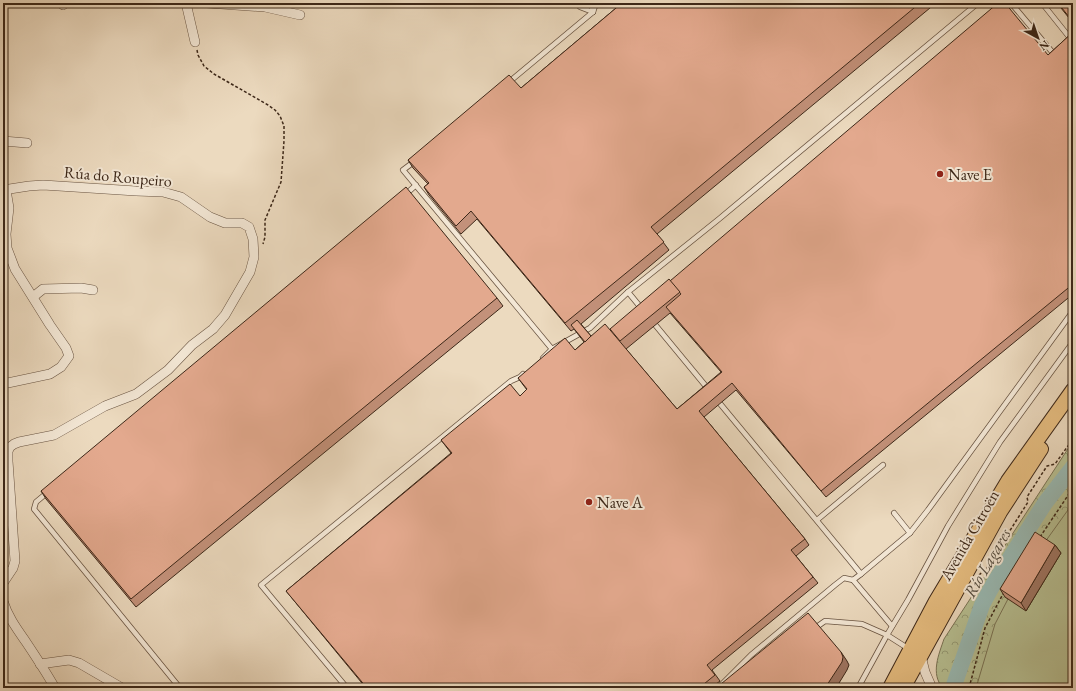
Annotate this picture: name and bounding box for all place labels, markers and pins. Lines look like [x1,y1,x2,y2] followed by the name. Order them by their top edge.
[948,164,992,185] place label: Nave E
[935,169,945,179] marker: Nave E
[597,492,644,513] place label: Nave A
[584,497,594,507] marker: Nave A

